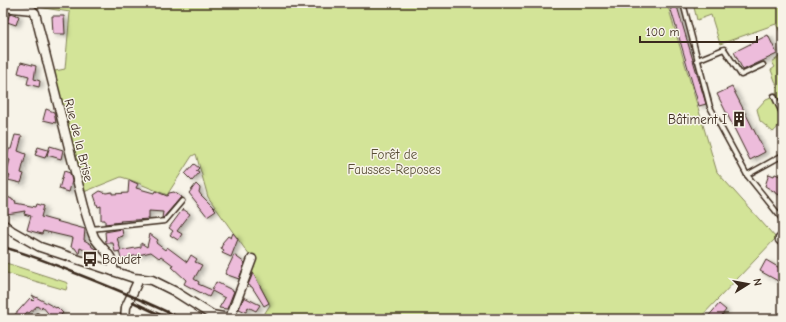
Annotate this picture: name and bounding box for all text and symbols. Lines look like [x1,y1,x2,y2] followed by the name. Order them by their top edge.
[640,18,757,44] scale bar
[646,25,679,39] text: 100 m
[61,97,97,183] street label: Rue de la Brise
[730,110,748,128] building icon: Bâtiment I
[668,112,727,127] place label: Bâtiment I
[347,147,441,177] park label: Forêt de Fausses-Reposes
[81,250,99,268] bus stop icon: Boudet
[102,252,142,267] place label: Boudet
[728,264,768,304] north arrow
[750,277,764,287] text: N

